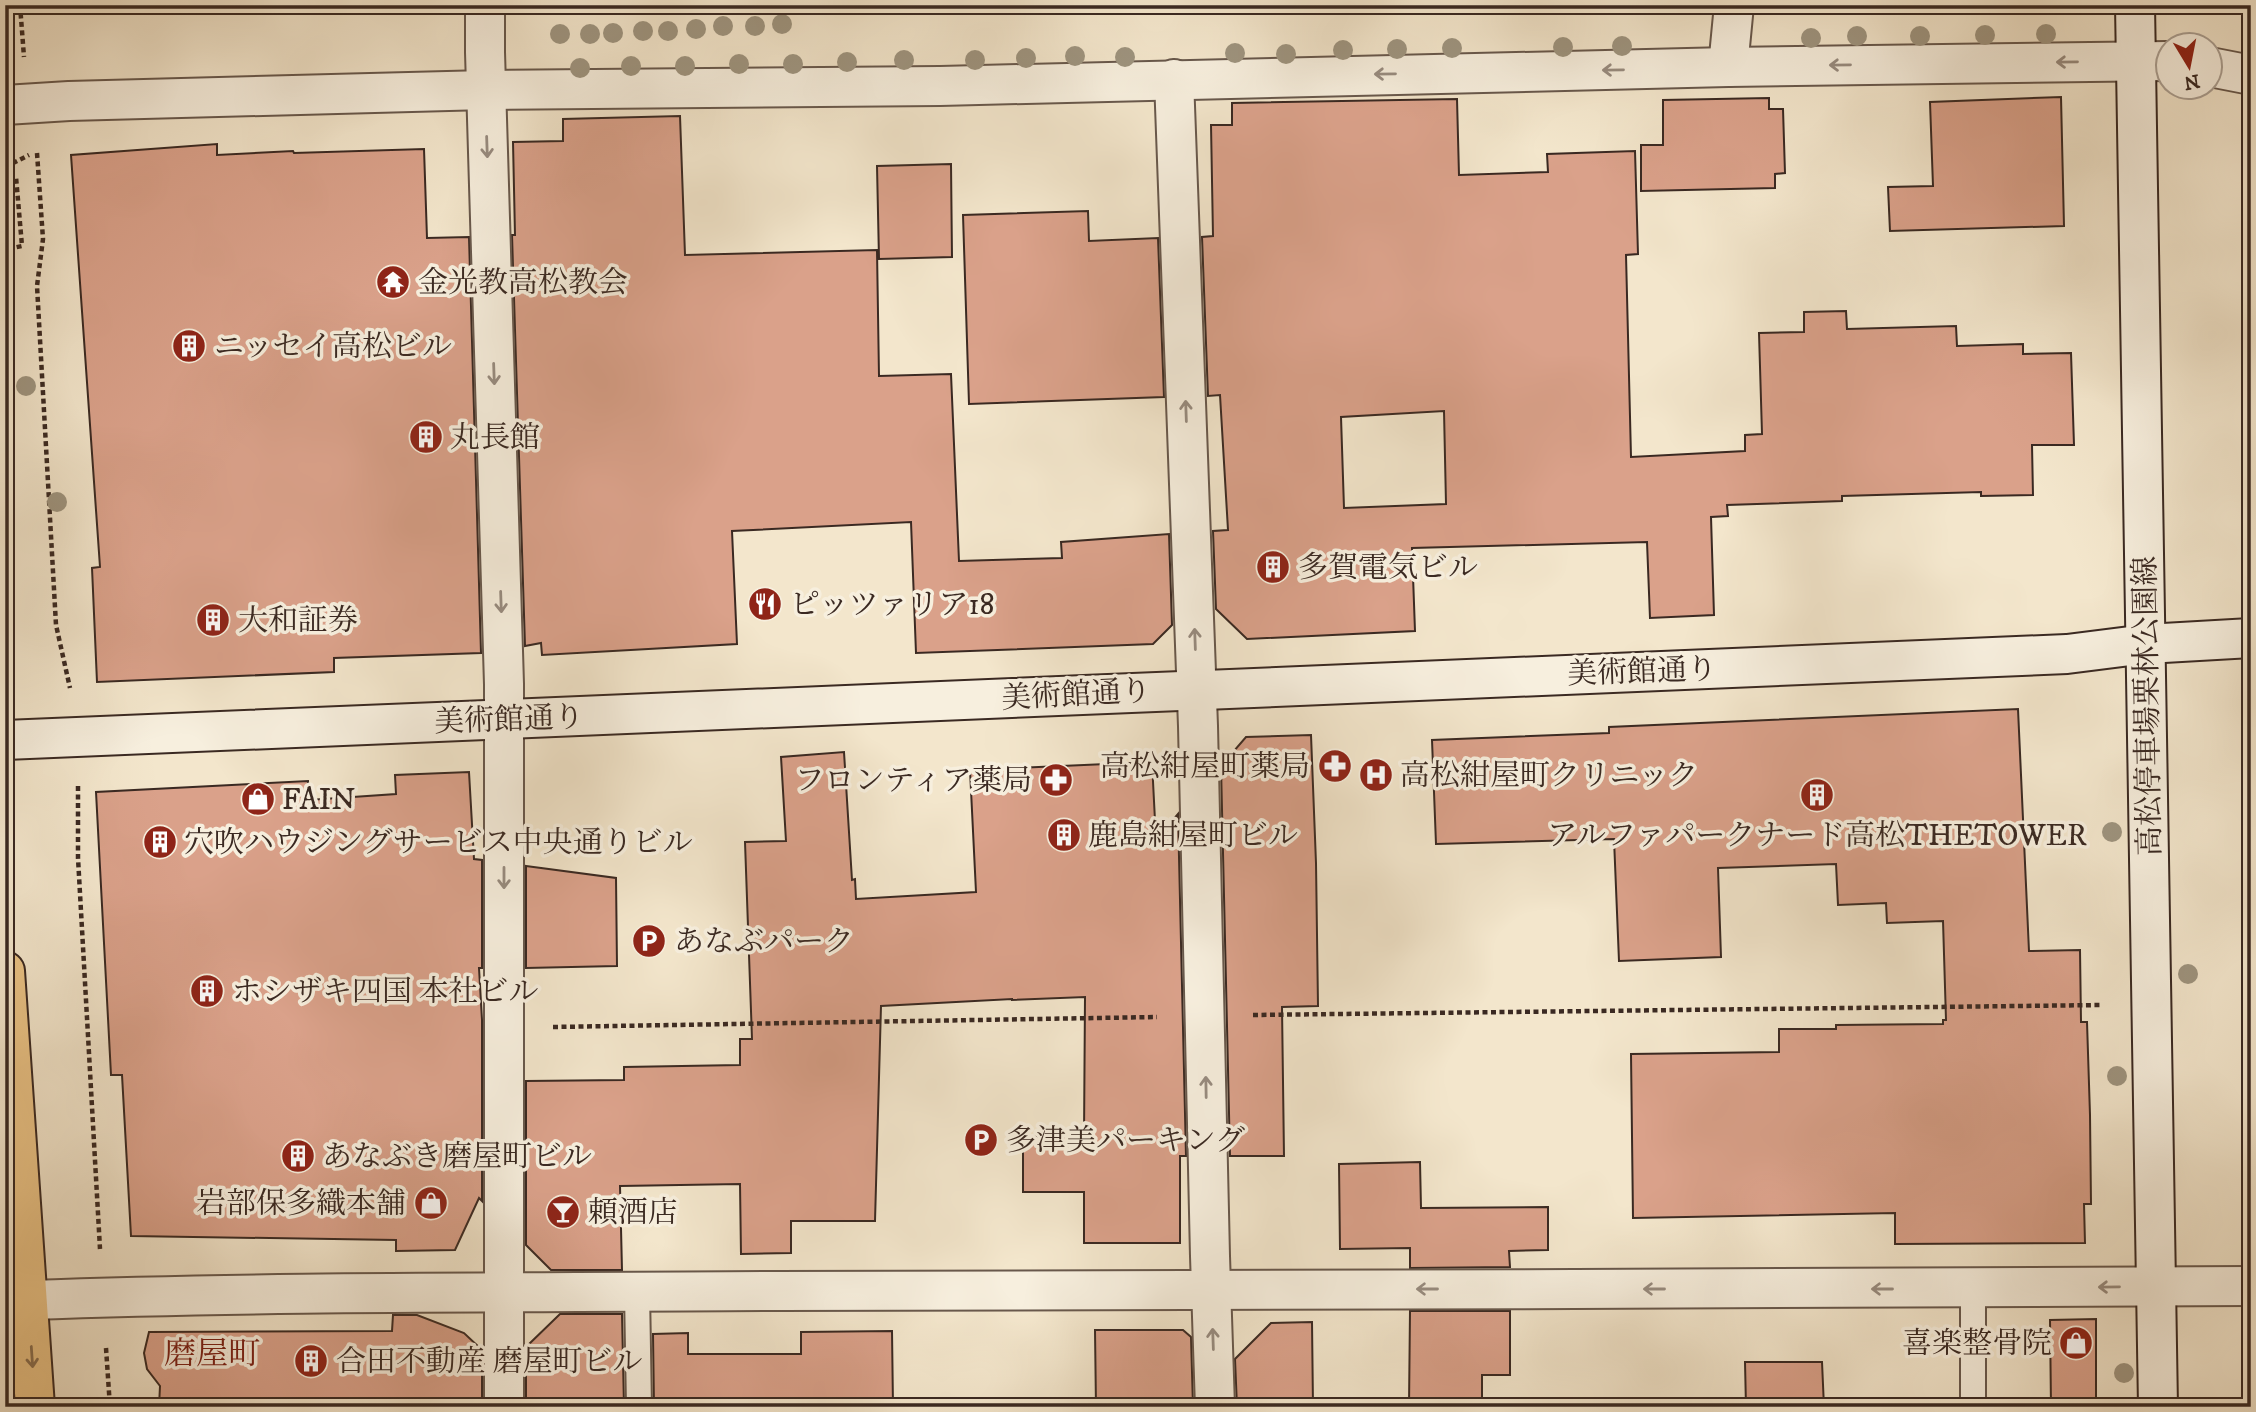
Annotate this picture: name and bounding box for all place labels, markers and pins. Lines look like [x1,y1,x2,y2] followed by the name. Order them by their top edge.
[374,263,412,301] temple icon: 金光教高松教会
[418,265,628,302] place label: 金光教高松教会
[170,327,208,365] building icon: ニッセイ高松ビル
[214,329,452,366] place label: ニッセイ高松ビル
[407,418,445,456] building icon: 丸長館
[450,420,540,457] place label: 丸長館
[1254,548,1292,586] building icon: 多賀電気ビル
[1298,550,1478,587] place label: 多賀電気ビル
[746,585,784,623] restaurant icon: ピッツァリア18
[790,587,995,624] place label: ピッツァリア18
[194,601,232,639] building icon: 大和証券
[238,603,358,640] place label: 大和証券
[1316,747,1354,785] pharmacy icon: 高松紺屋町薬局
[1100,749,1310,786] place label: 高松紺屋町薬局
[1357,756,1395,794] hospital icon: 高松紺屋町クリニック
[1400,758,1698,795] place label: 高松紺屋町クリニック
[1037,761,1075,799] pharmacy icon: フロンティア薬局
[794,763,1032,800] place label: フロンティア薬局
[1798,776,1836,814] building icon: アルファパークナード高松THETOWER
[239,780,277,818] shop icon: FAIN
[282,782,356,819] place label: FAIN
[1045,816,1083,854] building icon: 鹿島紺屋町ビル
[1088,818,1298,855] place label: 鹿島紺屋町ビル
[1547,818,2087,855] place label: アルファパークナード高松THETOWER
[141,823,179,861] building icon: 穴吹ハウジングサービス中央通りビル
[184,825,693,862] place label: 穴吹ハウジングサービス中央通りビル
[630,922,668,960] parking icon: あなぶパーク
[674,924,854,961] place label: あなぶパーク
[188,972,226,1010] building icon: ホシザキ四国 本社ビル
[232,974,538,1011] place label: ホシザキ四国 本社ビル
[962,1121,1000,1159] parking icon: 多津美パーキング
[1006,1123,1245,1160] place label: 多津美パーキング
[279,1137,317,1175] building icon: あなぶき磨屋町ビル
[322,1139,592,1176] place label: あなぶき磨屋町ビル
[412,1184,450,1222] shop icon: 岩部保多織本舗
[196,1186,406,1223] place label: 岩部保多織本舗
[544,1193,582,1231] bar icon: 頼酒店
[588,1195,678,1232] place label: 頼酒店
[2057,1324,2095,1362] shop icon: 喜楽整骨院
[1902,1326,2052,1363] place label: 喜楽整骨院
[292,1342,330,1380] building icon: 合田不動産 磨屋町ビル
[336,1344,642,1381] place label: 合田不動産 磨屋町ビル

